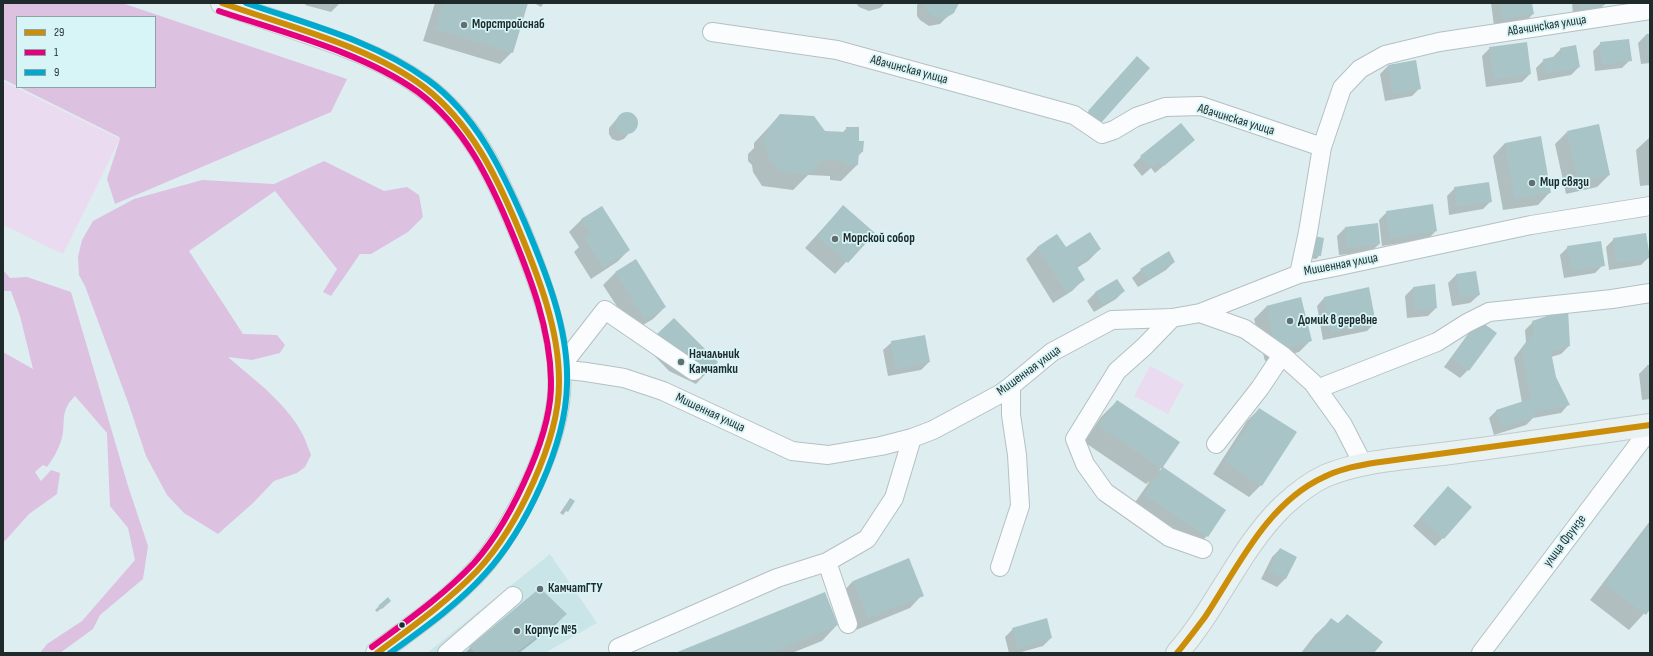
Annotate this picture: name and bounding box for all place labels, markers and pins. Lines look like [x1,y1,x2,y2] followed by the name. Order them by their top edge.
[472,17,545,33] place label: Морстройснаб
[459,20,469,30] marker: Морстройснаб
[1540,175,1589,191] place label: Мир связи
[1527,178,1537,188] marker: Мир связи
[843,231,915,247] place label: Морской собор
[830,234,840,244] marker: Морской собор
[1298,313,1377,329] place label: Домик в деревне
[1285,316,1295,326] marker: Домик в деревне
[689,347,739,378] place label: Начальник Камчатки
[676,357,686,367] marker: Начальник Камчатки
[548,581,603,597] place label: КамчатГТУ
[535,584,545,594] marker: КамчатГТУ
[397,620,407,630] unlabelled marker
[525,623,577,639] place label: Корпус №5
[512,626,522,636] marker: Корпус №5

